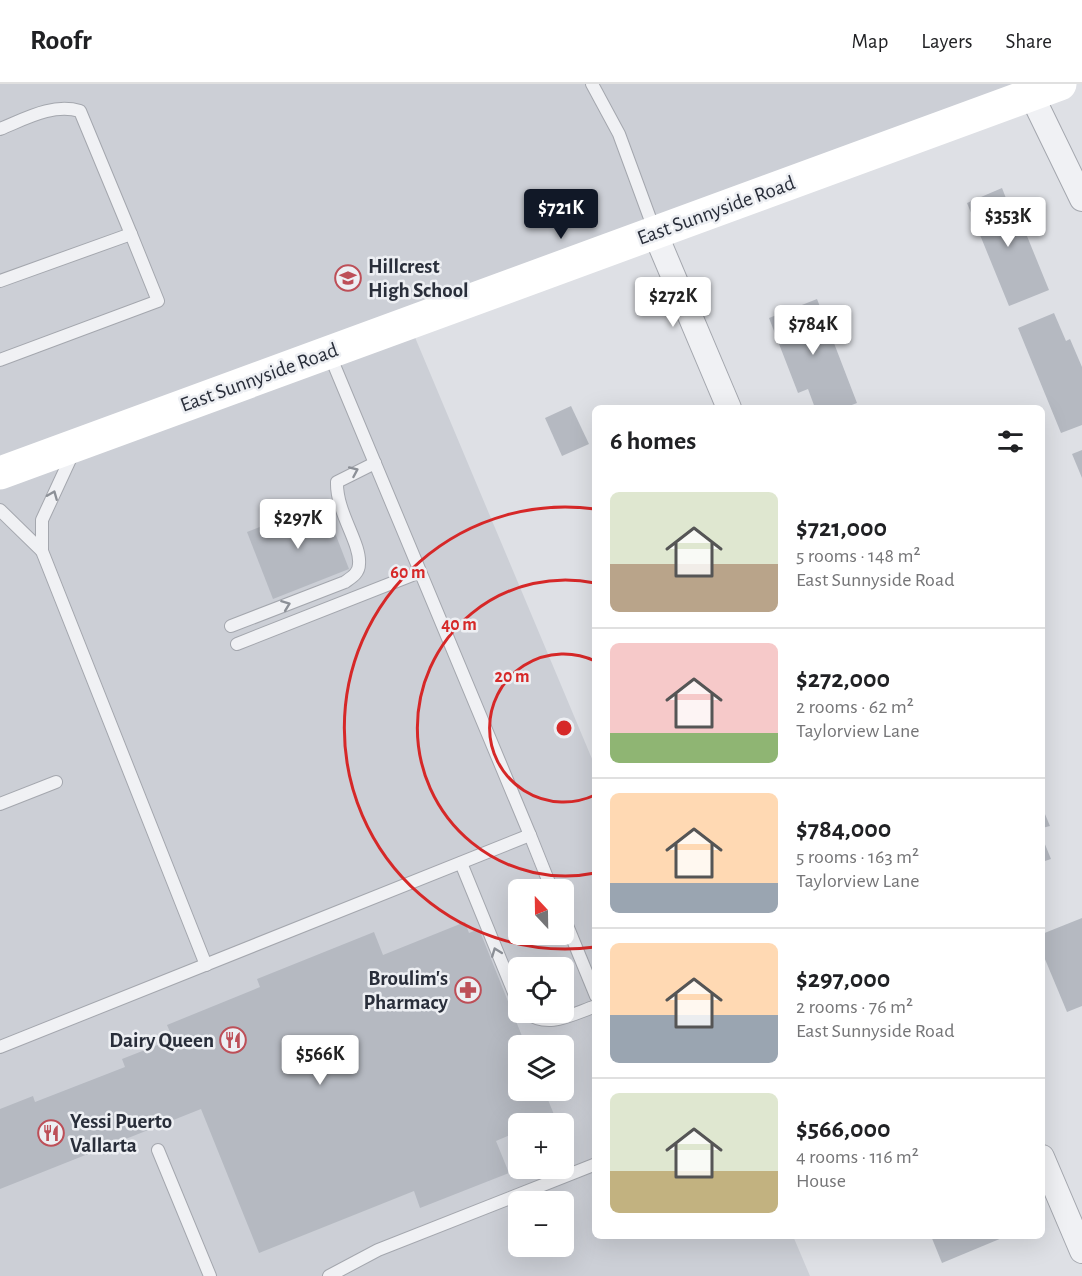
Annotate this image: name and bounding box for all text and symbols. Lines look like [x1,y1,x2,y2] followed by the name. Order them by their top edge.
[30,27,92,55] text: Roofr
[852,31,888,52] text: Map
[921,31,972,52] text: Layers
[1005,31,1052,52] text: Share
[634,172,798,249] street label: East Sunnyside Road
[519,189,603,240] pin: $721K
[966,197,1050,248] pin: $353K
[538,198,584,218] text: $721K
[985,206,1031,226] text: $353K
[368,256,469,301] place label: Hillcrest High School
[333,263,363,293] school or university icon: Hillcrest High School
[631,277,715,328] pin: $272K
[649,286,697,306] text: $272K
[771,305,855,356] pin: $784K
[788,314,838,334] text: $784K
[177,339,341,416] street label: East Sunnyside Road
[994,425,1027,458] icon: filters
[610,428,696,454] text: 6 homes
[348,466,359,478] one-way arrow
[46,490,58,501] one-way arrow
[256,499,340,550] pin: $297K
[274,508,322,528] text: $297K
[796,515,887,541] text: $721,000
[658,516,730,588] icon: home
[796,546,920,566] text: 5 rooms · 148 m²
[390,564,426,582] text: 60 m
[796,570,955,590] text: East Sunnyside Road
[280,600,291,612] one-way arrow
[441,616,477,634] text: 40 m
[796,666,890,692] text: $272,000
[658,667,730,739] icon: home
[494,668,530,686] text: 20 m
[796,697,914,717] text: 2 rooms · 62 m²
[554,718,574,738] centre of rings
[796,721,919,741] text: Taylorview Lane
[796,816,891,842] text: $784,000
[658,817,730,889] icon: home
[796,847,919,867] text: 5 rooms · 163 m²
[796,871,919,891] text: Taylorview Lane
[508,879,574,945] north arrow
[508,879,574,1257] map controls
[491,947,503,958] one-way arrow
[508,957,574,1023] button: locate
[796,966,890,992] text: $297,000
[658,967,730,1039] icon: home
[363,968,449,1013] place label: Broulim's Pharmacy
[453,975,483,1005] pharmacy icon: Broulim's Pharmacy
[796,997,913,1017] text: 2 rooms · 76 m²
[796,1021,955,1041] text: East Sunnyside Road
[218,1025,248,1055] restaurant icon: Dairy Queen
[109,1030,214,1052] place label: Dairy Queen
[278,1035,362,1086] pin: $566K
[508,1035,574,1101] button: layers
[296,1044,344,1064] text: $566K
[70,1111,172,1156] place label: Yessi Puerto Vallarta
[508,1113,574,1179] button: +
[796,1116,891,1142] text: $566,000
[658,1117,730,1189] icon: home
[36,1118,66,1148] restaurant icon: Yessi Puerto Vallarta
[796,1147,919,1167] text: 4 rooms · 116 m²
[796,1171,846,1191] text: House
[508,1191,574,1257] button: −

